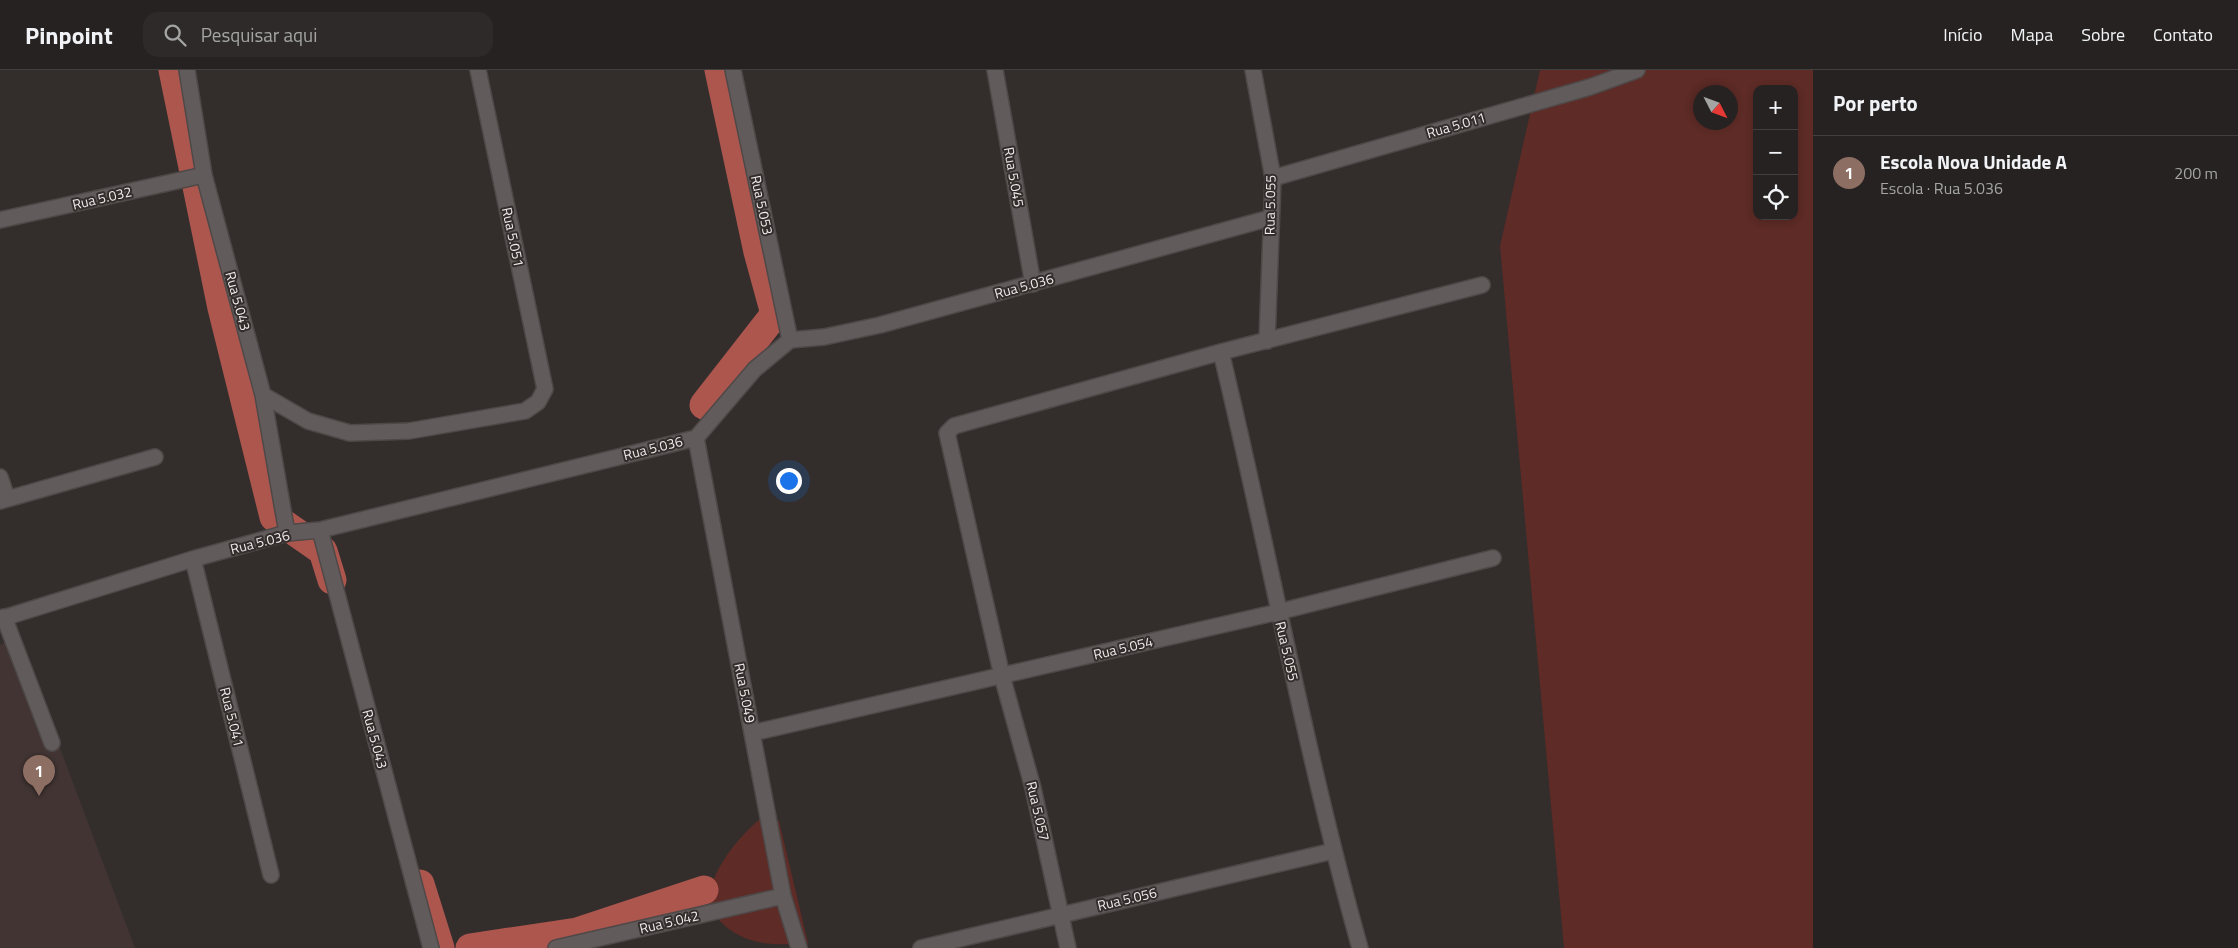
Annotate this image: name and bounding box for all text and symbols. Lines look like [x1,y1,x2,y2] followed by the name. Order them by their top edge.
[143,12,493,57] search box
[25,17,113,53] text: Pinpoint
[201,20,317,49] text: Pesquisar aqui
[161,21,189,49] icon: search
[1943,21,1983,48] text: Início
[2011,21,2053,48] text: Mapa
[2081,21,2125,48] text: Sobre
[2153,21,2213,48] text: Contato
[1693,85,1738,130] north arrow
[1753,85,1798,220] map controls
[1753,85,1798,130] button: +
[1833,87,1918,119] text: Por perto
[1424,106,1488,143] street label: Rua 5.011
[1753,130,1798,175] button: −
[999,145,1030,209] street label: Rua 5.045
[1880,147,2067,176] text: Escola Nova Unidade A
[1845,161,1853,185] text: 1
[2174,161,2218,185] text: 200 m
[746,173,779,237] street label: Rua 5.053
[1258,174,1281,235] street label: Rua 5.055
[1753,175,1798,220] button: locate
[1880,176,2003,200] text: Escola · Rua 5.036
[70,180,134,215] street label: Rua 5.032
[497,205,530,269] street label: Rua 5.051
[992,268,1056,303] street label: Rua 5.036
[221,269,256,333] street label: Rua 5.043
[621,430,685,465] street label: Rua 5.036
[776,468,802,494] your location
[228,524,292,559] street label: Rua 5.036
[1270,619,1305,683] street label: Rua 5.055
[1091,630,1155,665] street label: Rua 5.054
[729,661,762,725] street label: Rua 5.049
[215,685,250,749] street label: Rua 5.041
[358,707,393,771] street label: Rua 5.043
[23,755,55,796] pin: 1
[1021,779,1056,843] street label: Rua 5.057
[1095,881,1159,916] street label: Rua 5.056
[637,904,701,939] street label: Rua 5.042

